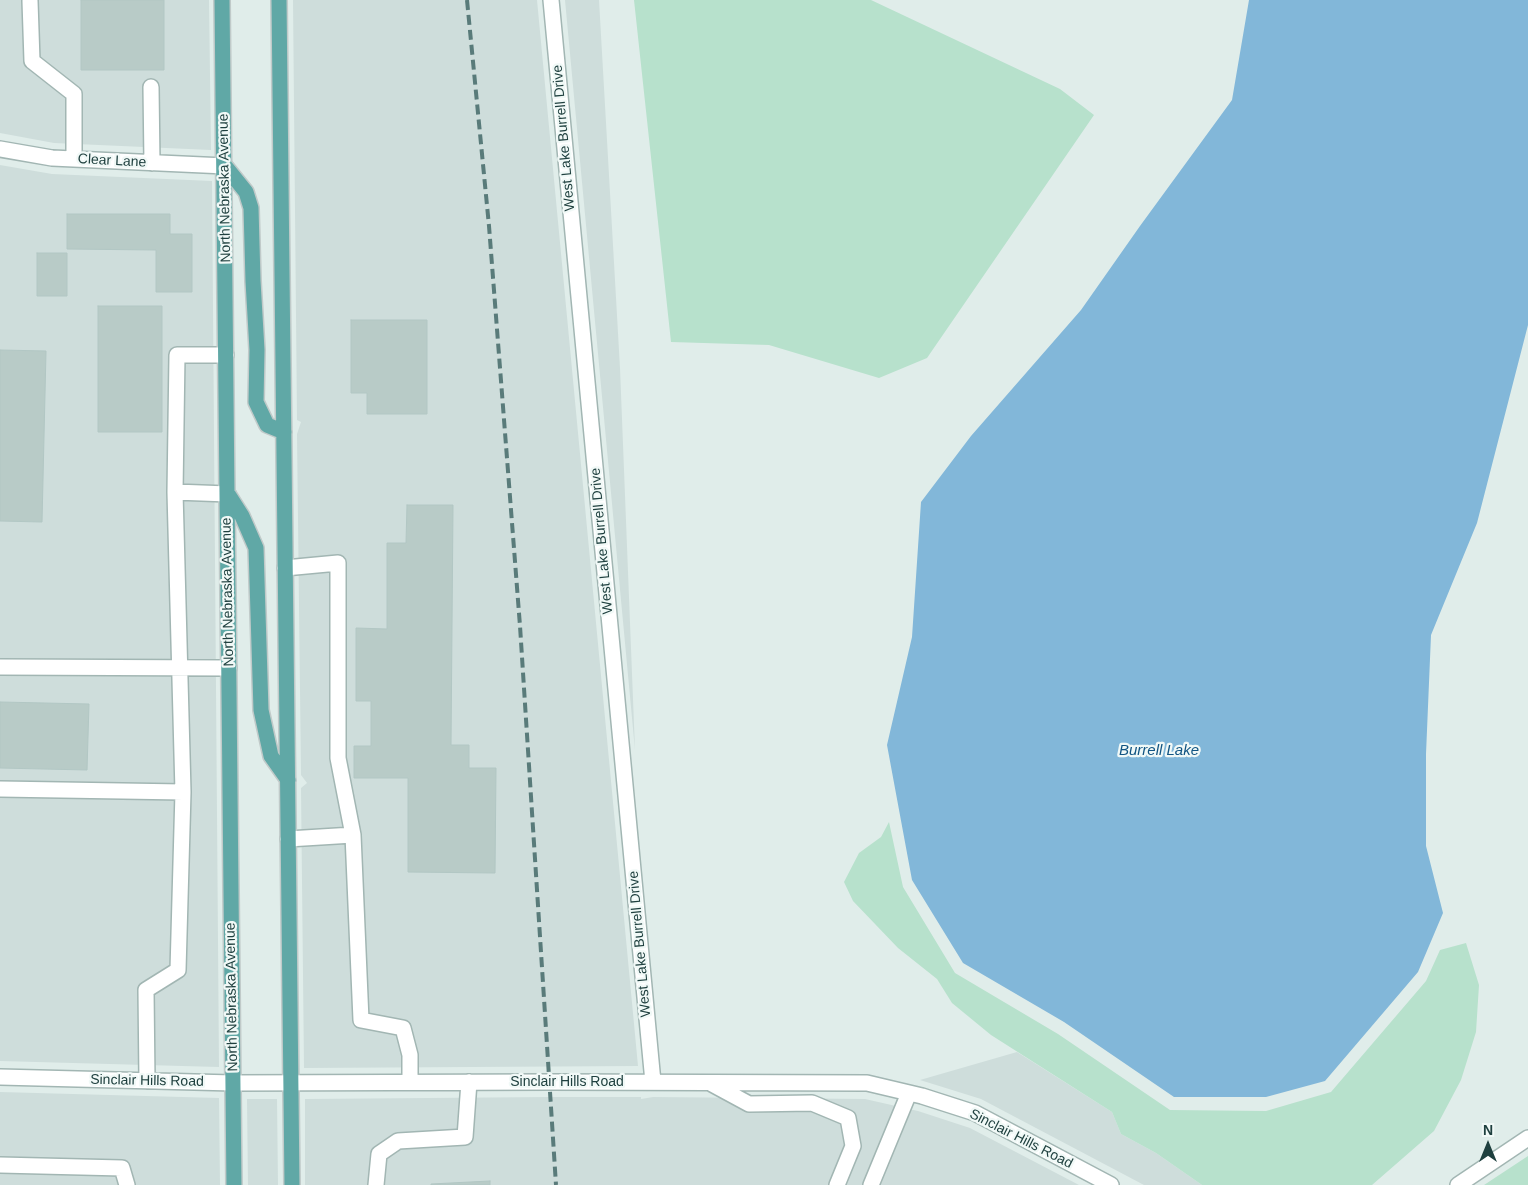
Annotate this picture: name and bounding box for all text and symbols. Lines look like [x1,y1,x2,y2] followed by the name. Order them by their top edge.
[549,64,579,212] street label: West Lake Burrell Drive
[215,113,235,263] street label: North Nebraska Avenue
[77,151,147,171] street label: Clear Lane
[587,467,617,615] street label: West Lake Burrell Drive
[218,517,238,667] street label: North Nebraska Avenue
[1119,742,1199,760] water label: Burrell Lake
[625,870,655,1018] street label: West Lake Burrell Drive
[222,922,242,1072] street label: North Nebraska Avenue
[90,1072,204,1090] street label: Sinclair Hills Road
[510,1074,624,1090] street label: Sinclair Hills Road
[967,1106,1075,1172] street label: Sinclair Hills Road
[1463,1120,1513,1170] north arrow
[1483,1122,1493,1138] text: N

